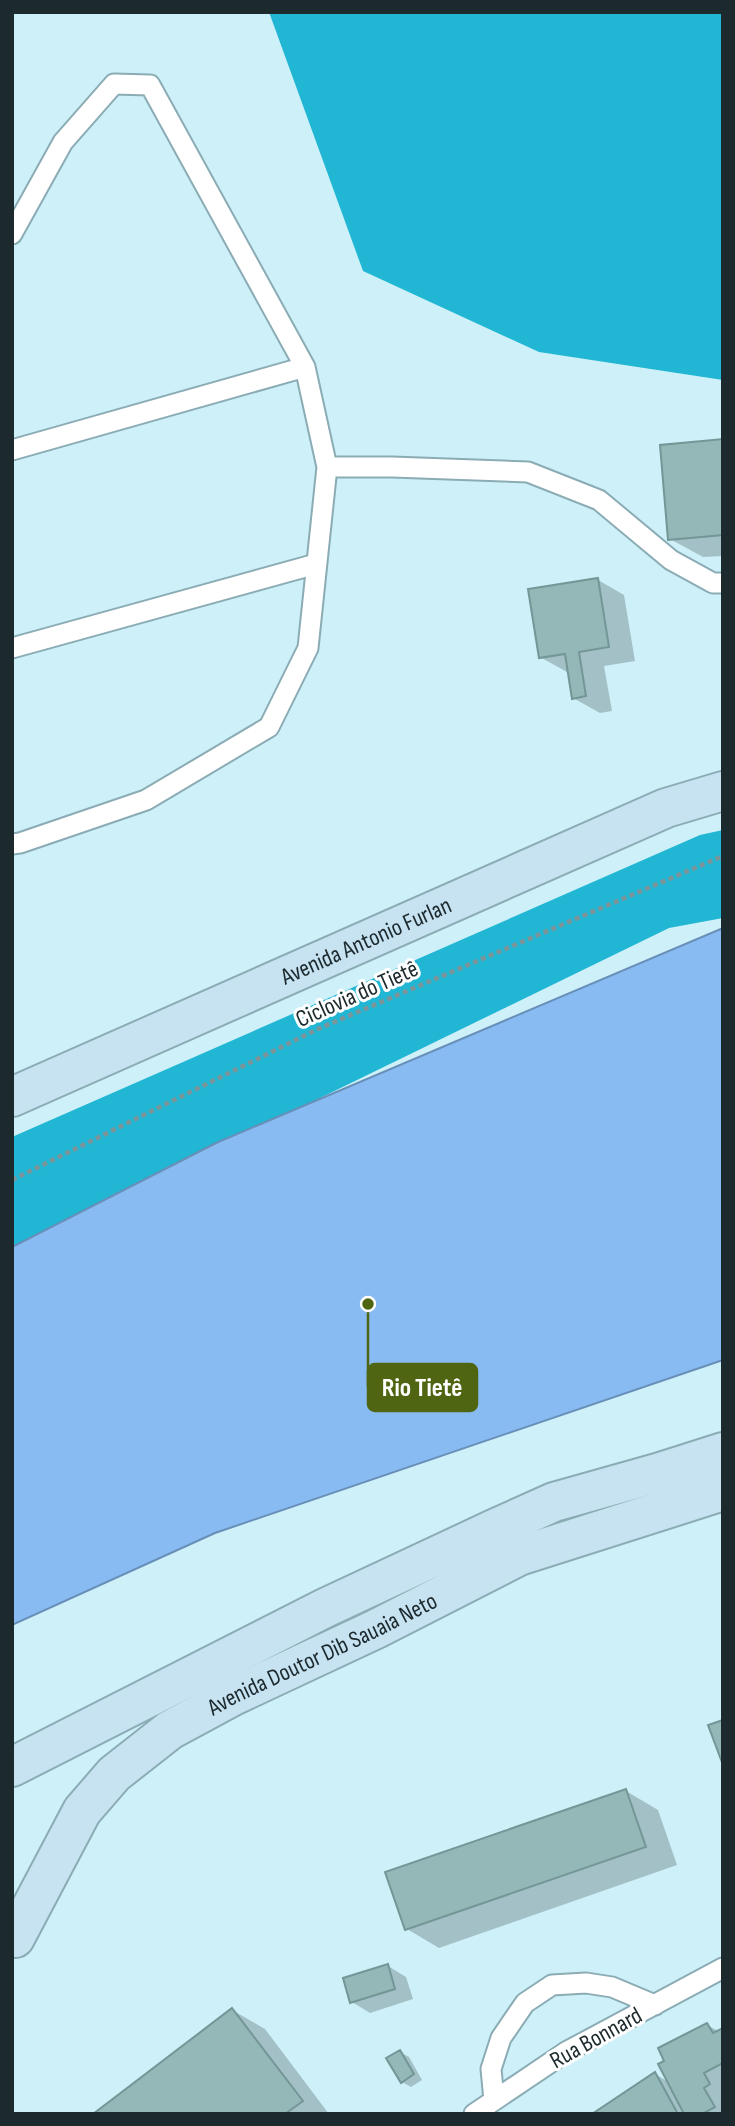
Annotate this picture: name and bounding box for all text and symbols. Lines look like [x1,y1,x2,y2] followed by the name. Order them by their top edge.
[275,890,456,991] street label: Avenida Antonio Furlan
[291,954,423,1034] street label: Ciclovia do Tietê
[368,1364,477,1411] callout: Rio Tietê
[382,1373,462,1404] text: Rio Tietê
[201,1586,442,1722] street label: Avenida Doutor Dib Sauaia Neto
[545,2001,647,2075] street label: Rua Bonnard

